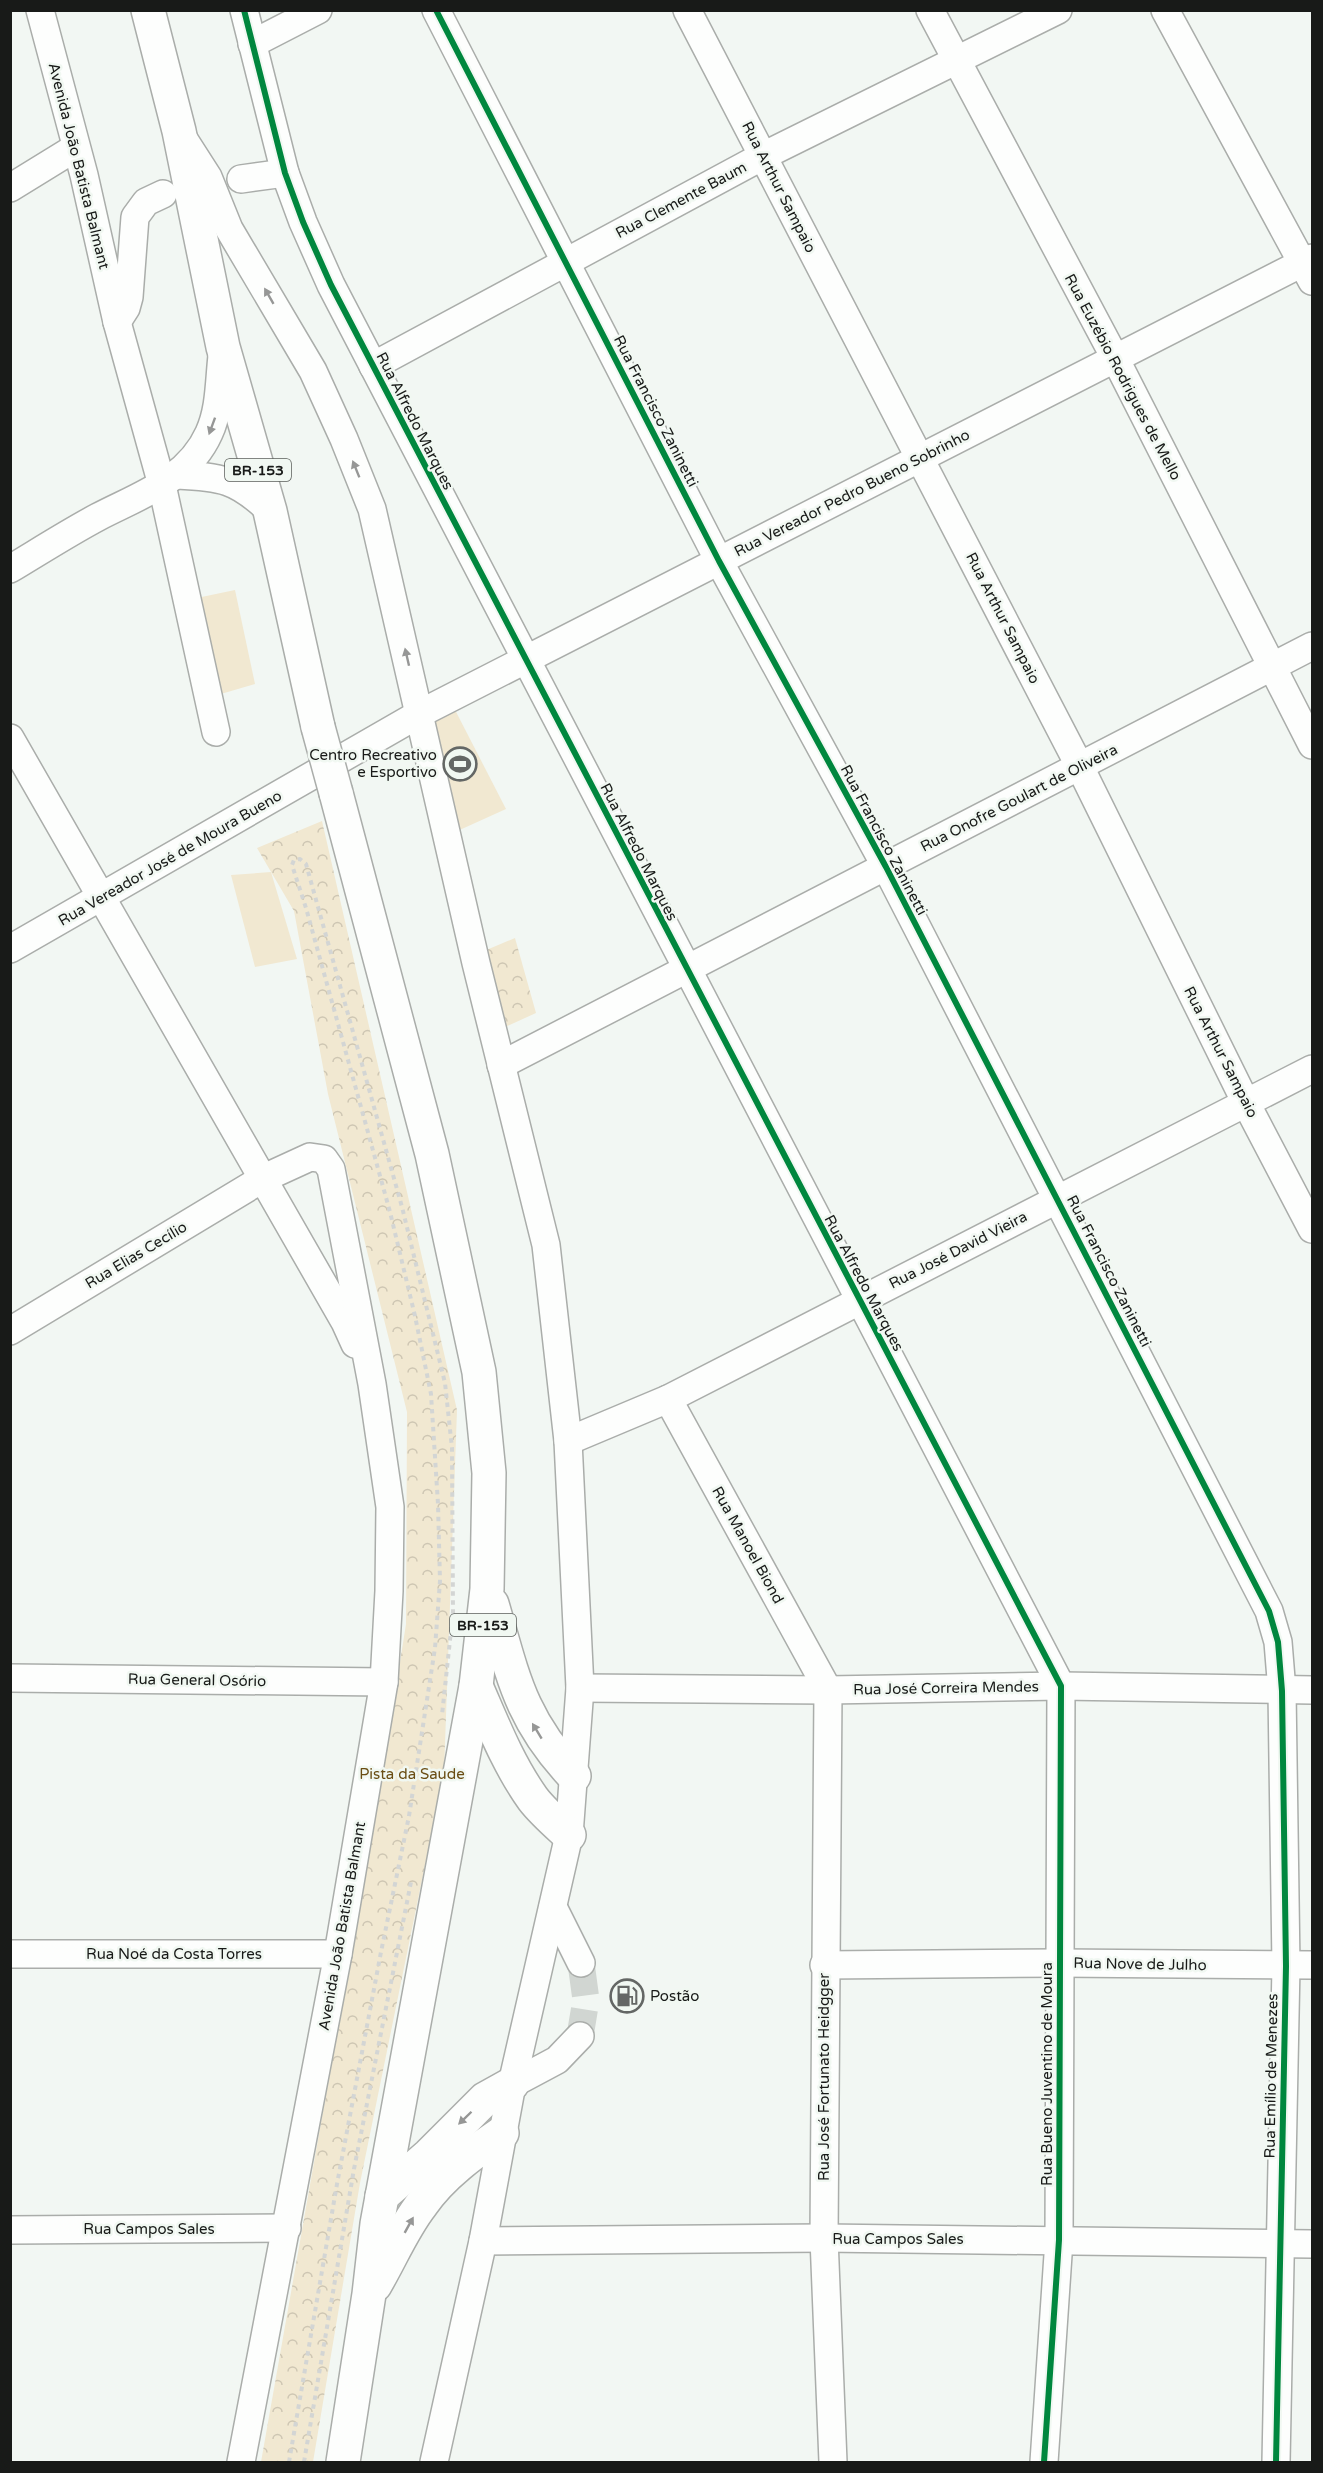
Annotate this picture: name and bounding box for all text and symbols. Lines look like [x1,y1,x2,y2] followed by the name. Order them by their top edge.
[45,61,113,271] street label: Avenida João Batista Balmant
[738,118,820,256] street label: Rua Arthur Sampaio
[612,158,750,242] street label: Rua Clemente Baum
[1061,271,1185,483] street label: Rua Euzébio Rodrigues de Mello
[263,288,274,304] one-way arrow
[610,332,702,490] street label: Rua Francisco Zaninetti
[372,349,458,493] street label: Rua Alfredo Marques
[206,417,216,435] one-way arrow
[731,426,973,560] street label: Rua Vereador Pedro Bueno Sobrinho
[225,459,291,481] road number: BR-153
[351,460,361,478] one-way arrow
[962,549,1044,687] street label: Rua Arthur Sampaio
[401,648,411,667] one-way arrow
[917,740,1121,856] street label: Rua Onofre Goulart de Oliveira
[309,746,437,781] place label: Centro Recreativo e Esportivo
[442,746,478,782] sports icon: Centro Recreativo e Esportivo
[837,762,931,918] street label: Rua Francisco Zaninetti
[596,780,682,924] street label: Rua Alfredo Marques
[55,786,285,930] street label: Rua Vereador José de Moura Bueno
[1180,983,1262,1121] street label: Rua Arthur Sampaio
[1063,1192,1155,1350] street label: Rua Francisco Zaninetti
[886,1207,1030,1293] street label: Rua José David Vieira
[820,1212,908,1354] street label: Rua Alfredo Marques
[82,1217,190,1293] street label: Rua Elias Cecílio
[708,1483,788,1607] street label: Rua Manoel Biond
[450,1614,516,1636] road number: BR-153
[128,1670,266,1690] street label: Rua General Osório
[853,1677,1039,1699] street label: Rua José Correira Mendes
[532,1722,542,1739] one-way arrow
[359,1765,465,1783] park label: Pista da Saude
[315,1820,369,2032] street label: Avenida João Batista Balmant
[86,1945,262,1963] street label: Rua Noé da Costa Torres
[1073,1954,1207,1974] street label: Rua Nove de Julho
[1038,1962,1056,2186] street label: Rua Bueno Juventino de Moura
[815,1973,833,2181] street label: Rua José Fortunato Heidgger
[609,1978,645,2014] fuel station icon: Postão
[650,1987,699,2005] place label: Postão
[1261,1993,1281,2159] street label: Rua Emílio de Menezes
[458,2111,473,2124] one-way arrow
[404,2216,414,2233] one-way arrow
[83,2220,215,2238] street label: Rua Campos Sales
[832,2230,964,2248] street label: Rua Campos Sales

